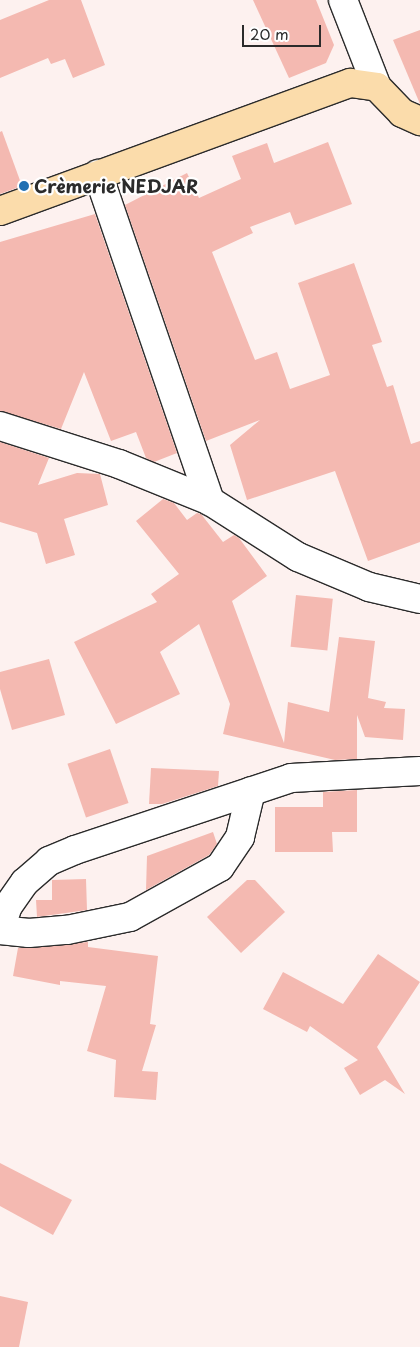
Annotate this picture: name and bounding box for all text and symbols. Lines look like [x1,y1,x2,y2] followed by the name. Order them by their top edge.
[245,15,324,47] scale bar
[250,22,289,45] text: 20 m
[34,175,198,197] place label: Crèmerie NEDJAR
[18,180,30,192] marker: Crèmerie NEDJAR

